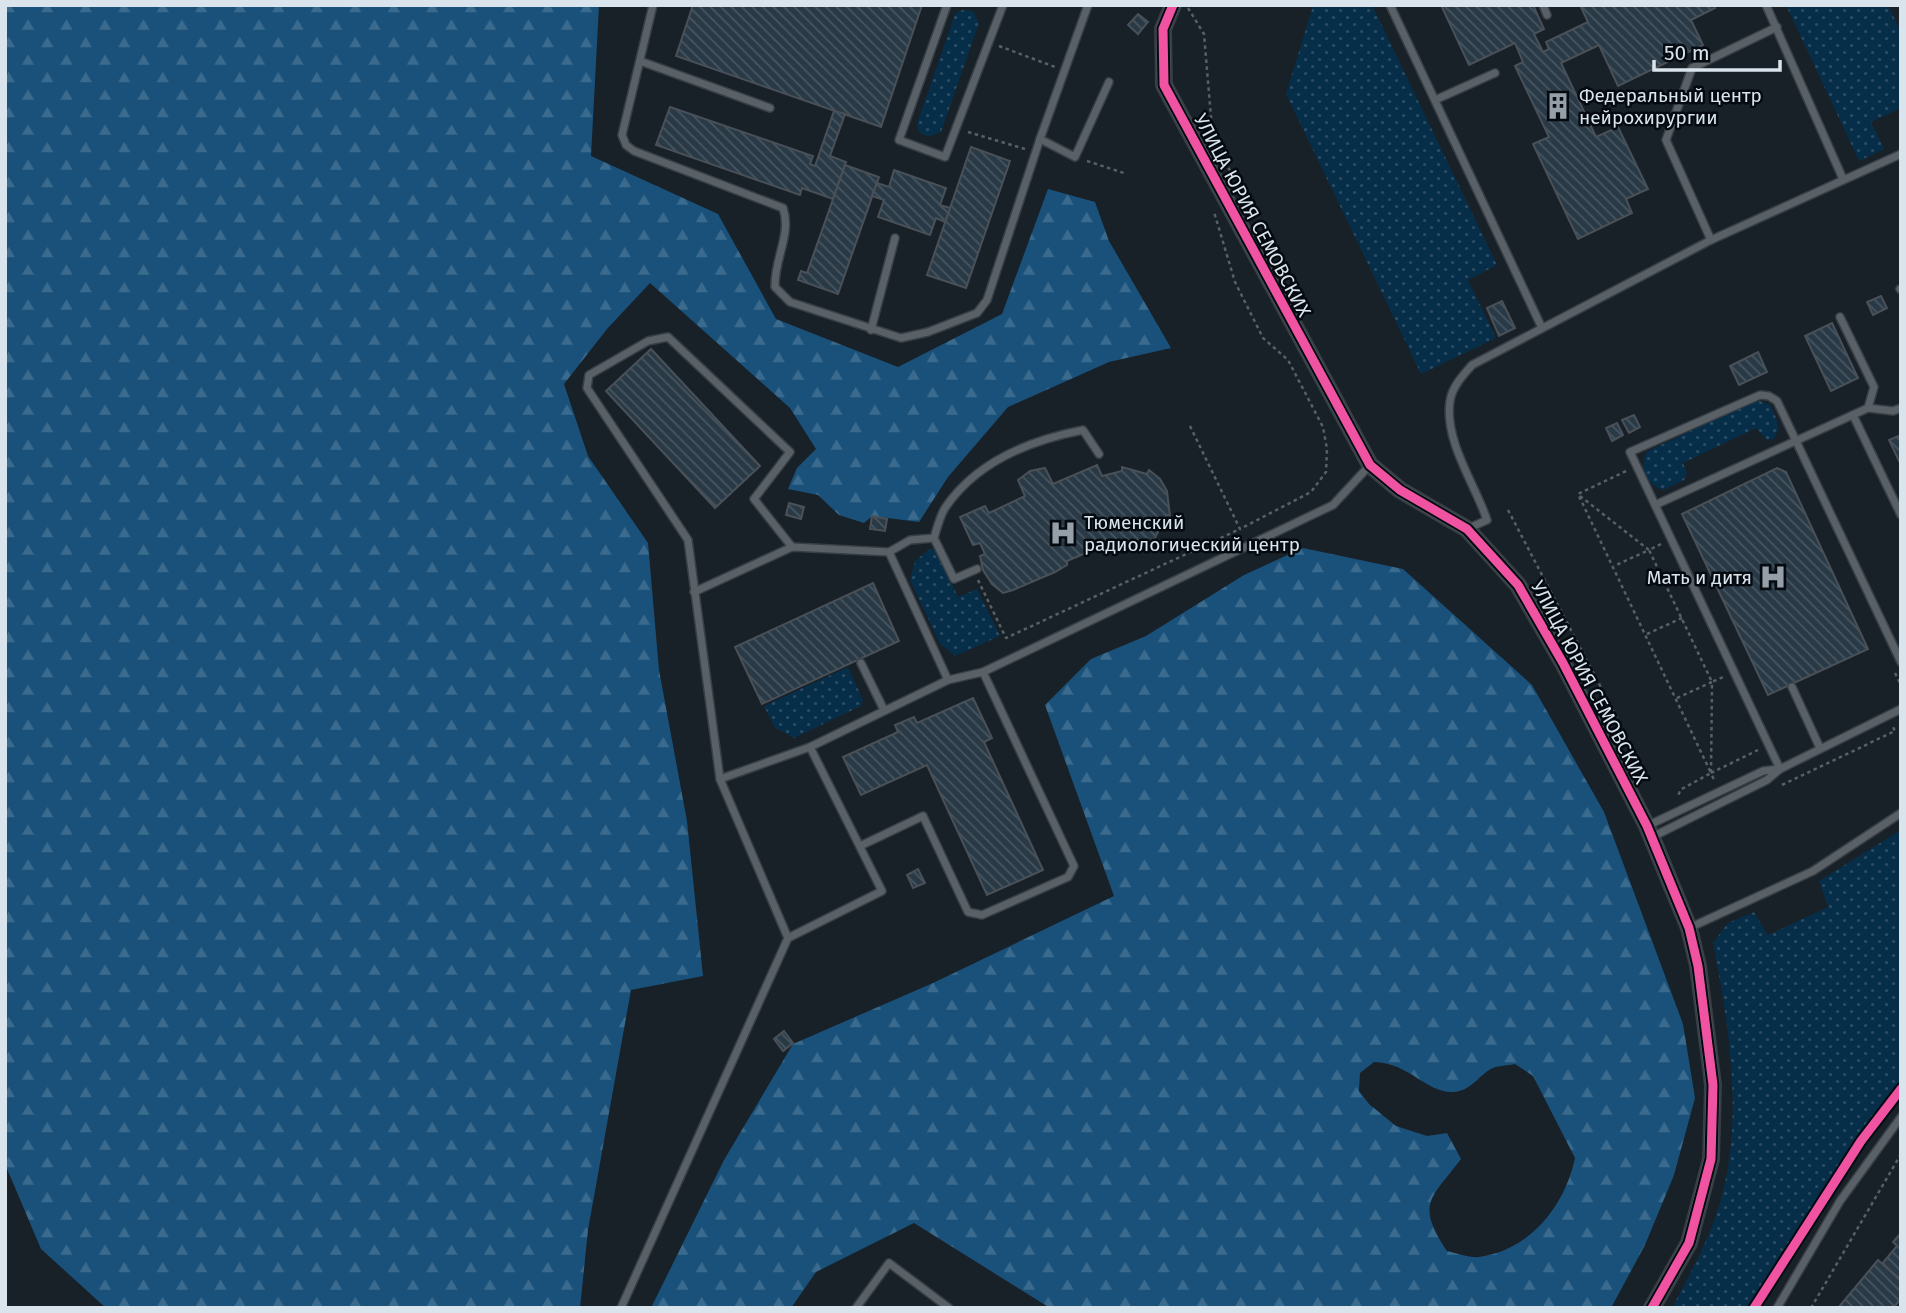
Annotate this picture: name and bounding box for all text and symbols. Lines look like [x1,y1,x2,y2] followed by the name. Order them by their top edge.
[1654,28,1780,72] scale bar
[1664,40,1710,66] text: 50 m
[1579,84,1762,129] place label: Федеральный центр нейрохирургии
[1543,91,1573,121] building icon: Федеральный центр нейрохирургии
[1189,110,1316,321] street label: УЛИЦА ЮРИЯ СЕМОВСКИХ
[1084,511,1300,556] place label: Тюменский радиологический центр
[1048,518,1078,548] hospital icon: Тюменский радиологический центр
[1758,562,1788,592] hospital icon: Мать и дитя
[1647,566,1752,589] place label: Мать и дитя
[1526,577,1653,788] street label: УЛИЦА ЮРИЯ СЕМОВСКИХ

